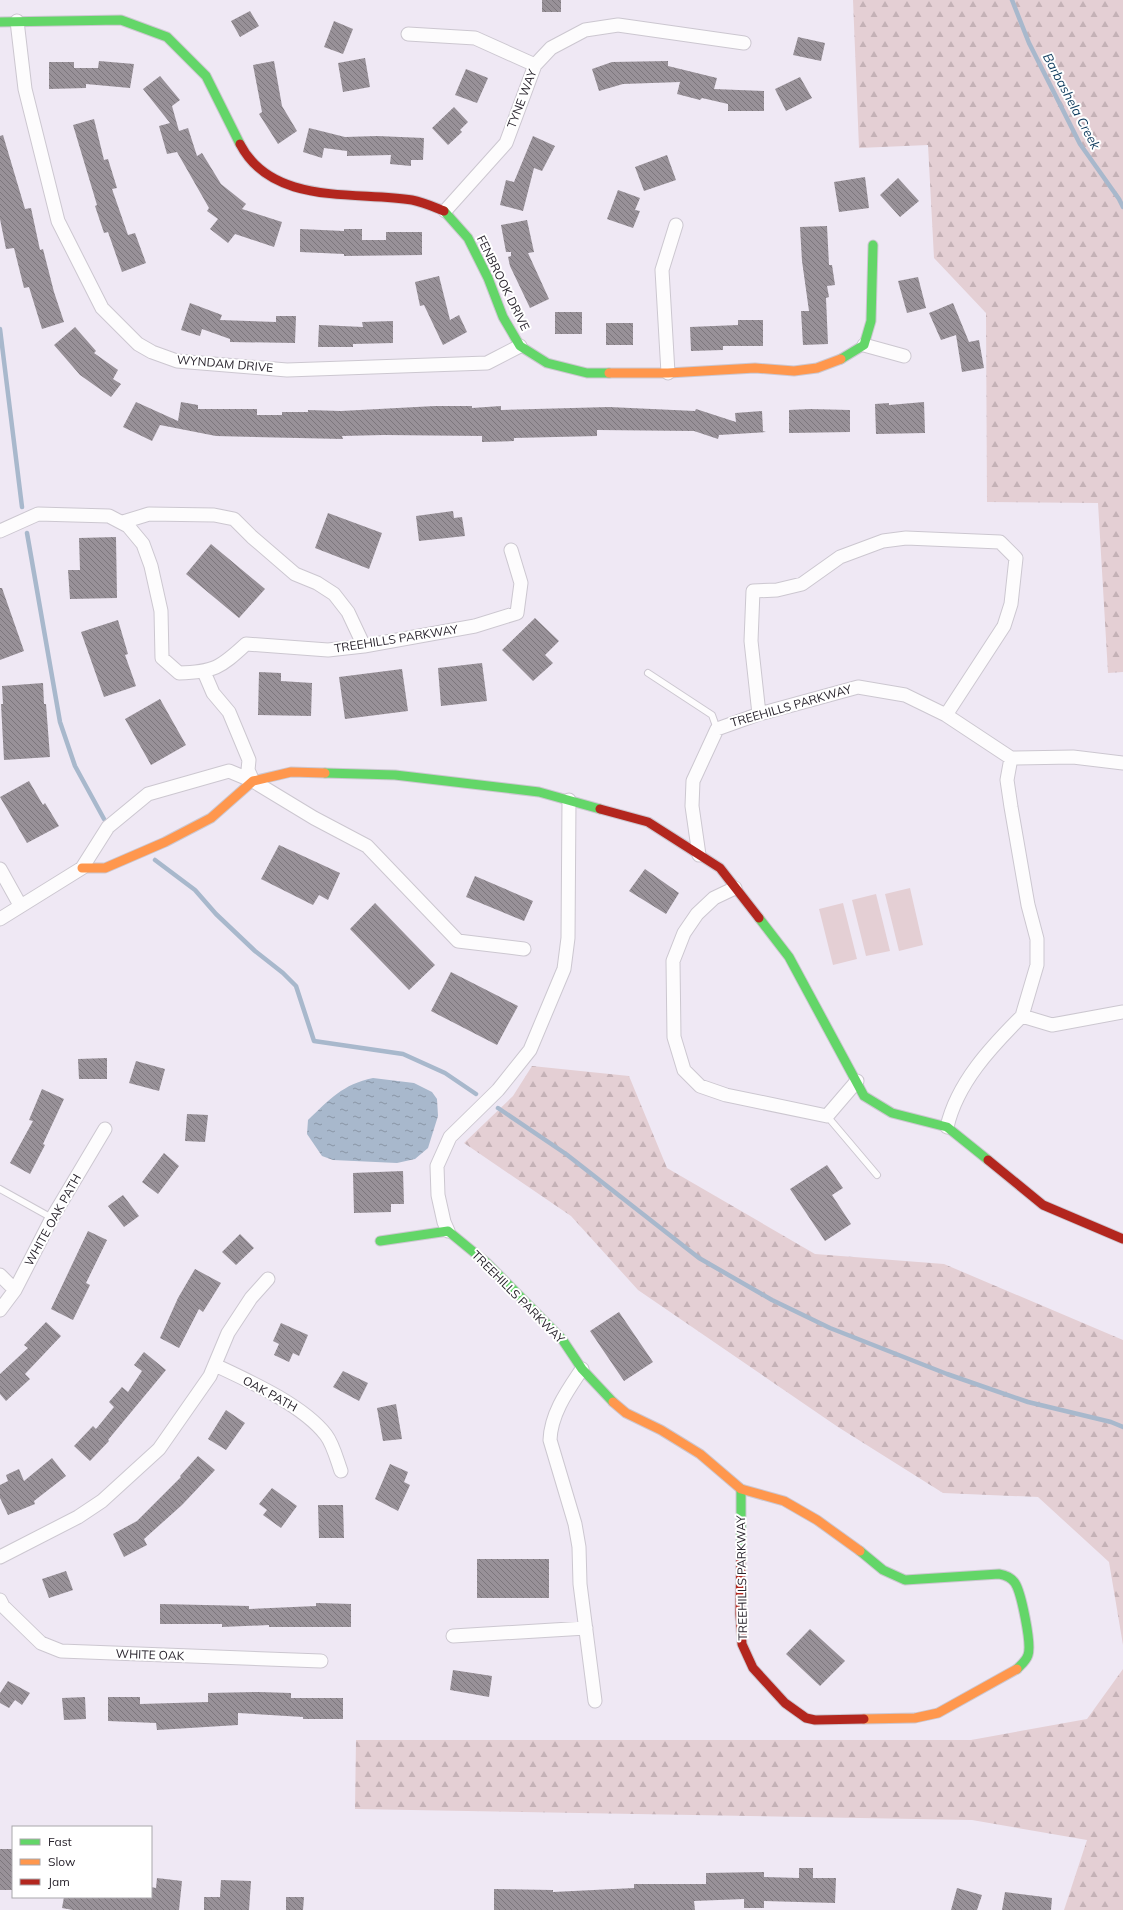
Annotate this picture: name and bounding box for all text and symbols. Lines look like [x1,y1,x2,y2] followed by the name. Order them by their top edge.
[1040,50,1104,152] water label: Barbashela Creek
[503,67,540,130] street label: TYNE WAY
[474,233,533,333] street label: FENBROOK DRIVE
[176,352,274,375] street label: WYNDAM DRIVE
[333,621,460,656] street label: TREEHILLS PARKWAY
[729,681,854,730] street label: TREEHILLS PARKWAY
[21,1171,84,1268] street label: WHITE OAK PATH
[469,1247,568,1347] street label: TREEHILLS PARKWAY
[240,1372,300,1415] street label: OAK PATH
[733,1515,750,1641] street label: TREEHILLS PARKWAY
[115,1646,185,1663] street label: WHITE OAK
[12,1826,152,1898] legend
[48,1834,72,1849] text: Fast
[48,1854,76,1869] text: Slow
[48,1874,70,1889] text: Jam

